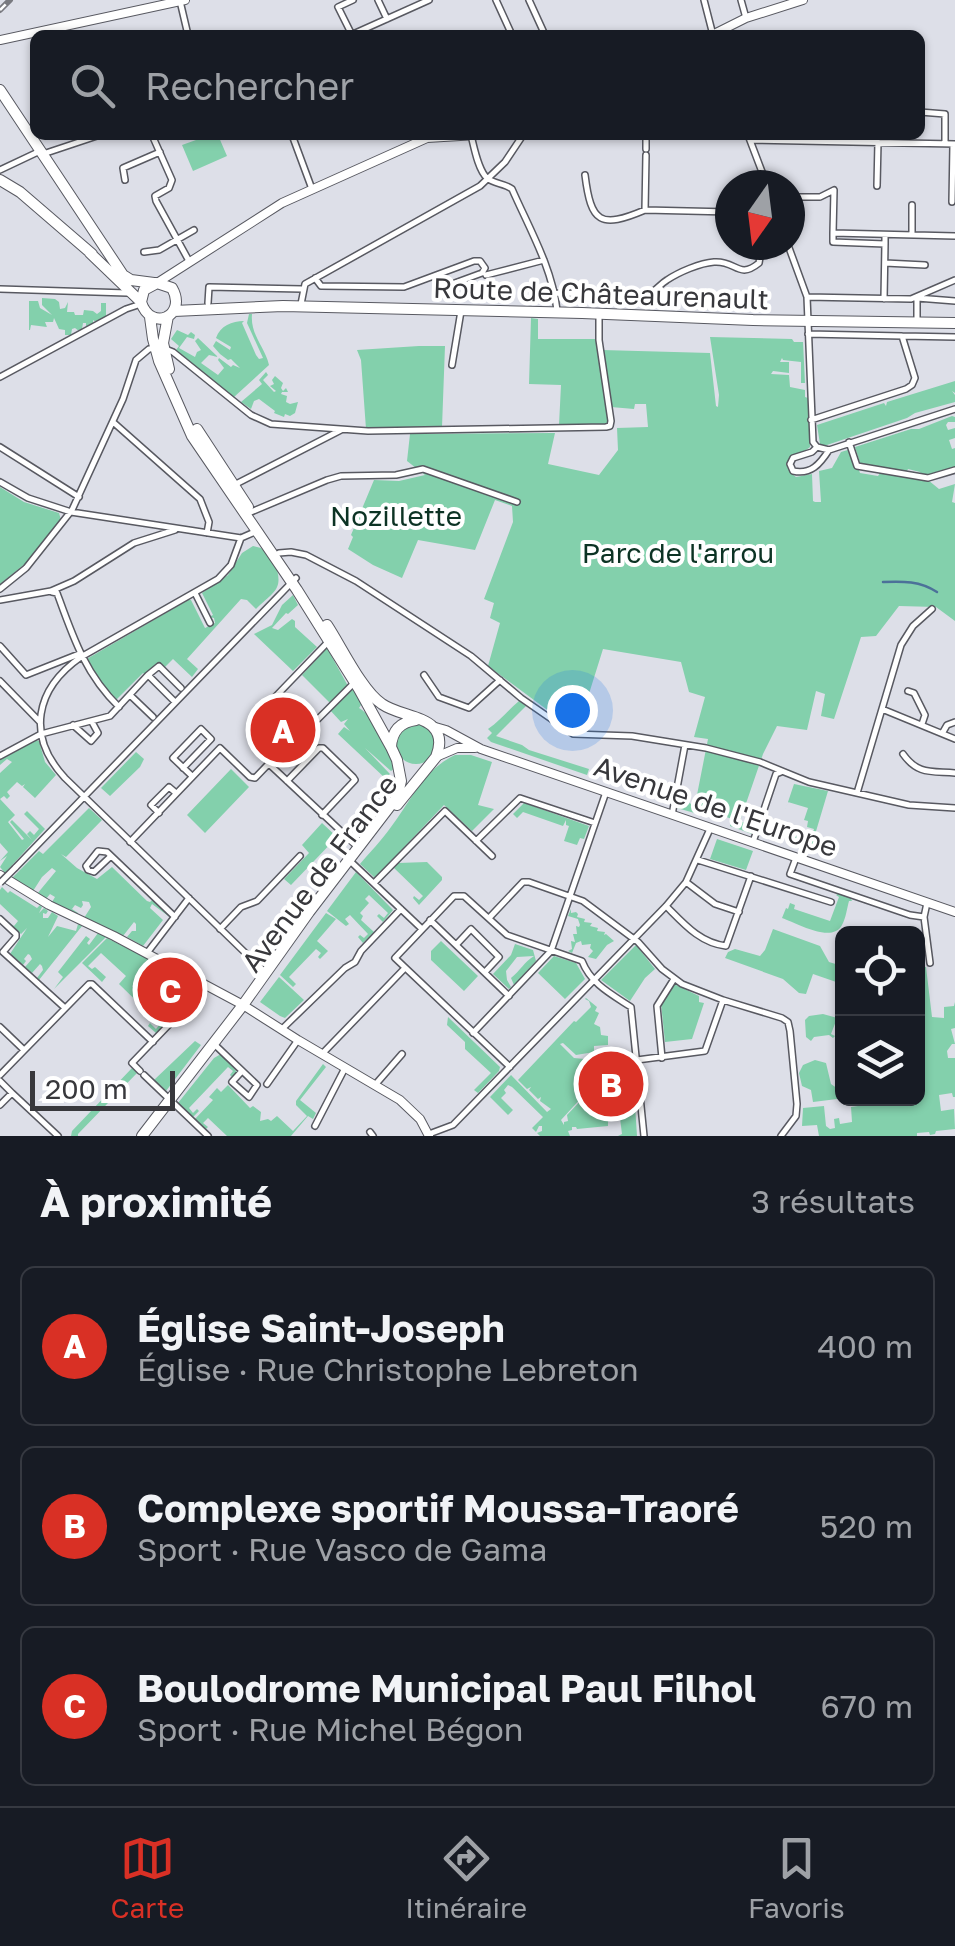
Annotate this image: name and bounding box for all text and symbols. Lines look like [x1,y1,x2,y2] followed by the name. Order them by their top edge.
[30,30,925,140] search box
[65,58,120,113] icon: search
[145,63,354,108] text: Rechercher
[715,170,805,260] north arrow
[433,271,769,315] street label: Route de Châteaurenault
[330,499,462,532] park label: Nozillette
[582,536,774,569] park label: Parc de l'arrou
[547,685,598,736] your location
[250,692,316,768] pin: A
[590,749,842,863] street label: Avenue de l'Europe
[234,768,404,978] street label: Avenue de France
[835,926,925,1106] map controls
[835,926,925,1016] button: locate
[138,952,202,1028] pin: C
[835,1016,925,1106] button: layers
[578,1046,644,1122] pin: B
[30,1066,175,1110] scale bar
[45,1072,128,1105] text: 200 m
[40,1176,272,1226] text: À proximité
[751,1182,915,1220] text: 3 résultats
[137,1305,505,1350] text: Église Saint-Joseph
[63,1327,86,1365] text: A
[817,1327,913,1365] text: 400 m
[137,1350,639,1388] text: Église · Rue Christophe Lebreton
[137,1485,739,1530] text: Complexe sportif Moussa-Traoré
[63,1507,86,1545] text: B
[820,1507,913,1545] text: 520 m
[137,1530,547,1568] text: Sport · Rue Vasco de Gama
[137,1665,756,1710] text: Boulodrome Municipal Paul Filhol
[63,1687,86,1725] text: C
[821,1687,913,1725] text: 670 m
[137,1710,524,1748] text: Sport · Rue Michel Bégon
[110,1831,184,1924] tab: Carte
[405,1831,527,1924] tab: Itinéraire
[748,1831,845,1924] tab: Favoris

